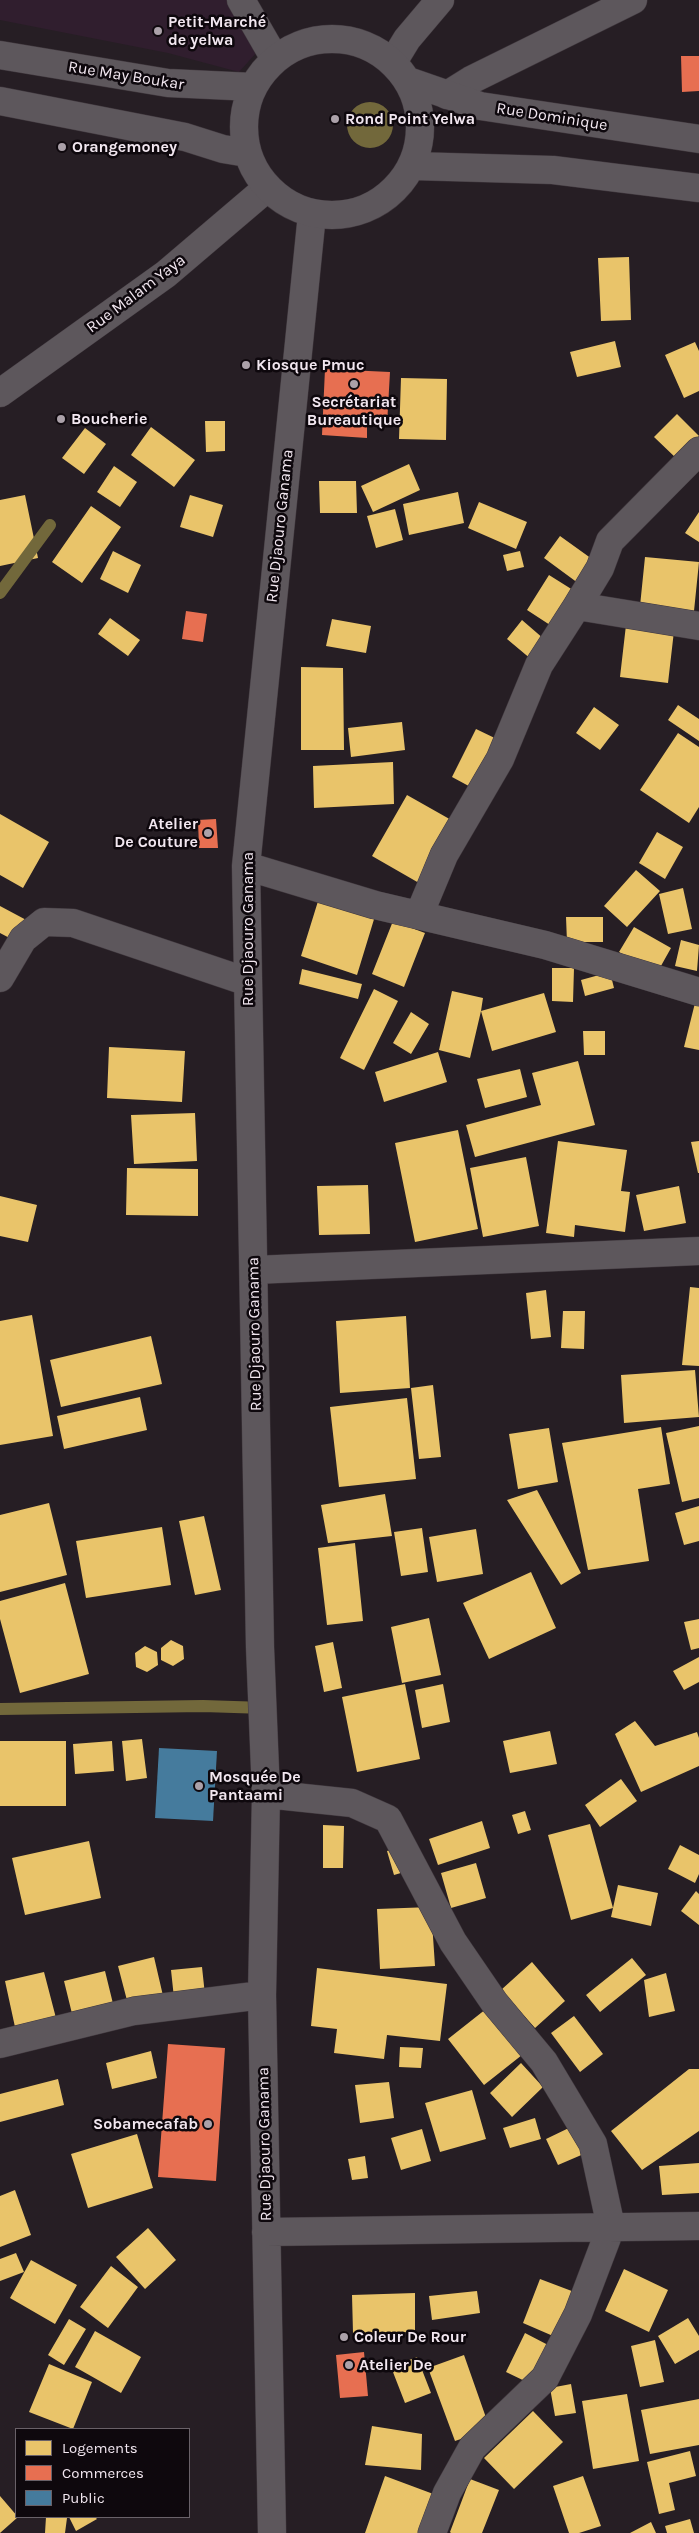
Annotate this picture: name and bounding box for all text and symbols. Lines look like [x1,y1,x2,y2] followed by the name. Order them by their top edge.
[168,12,266,50] place label: Petit-Marché de yelwa
[152,25,164,37] marker: Petit-Marché de yelwa
[67,57,185,95] street label: Rue May Boukar
[495,99,609,135] street label: Rue Dominique
[345,109,475,129] place label: Rond Point Yelwa
[329,113,341,125] marker: Rond Point Yelwa
[72,137,177,157] place label: Orangemoney
[56,141,68,153] marker: Orangemoney
[83,251,189,337] street label: Rue Malam Yaya
[256,355,365,375] place label: Kiosque Pmuc
[240,359,252,371] marker: Kiosque Pmuc
[348,378,360,390] marker: Secrétariat Bureautique
[307,392,401,430] place label: Secrétariat Bureautique
[71,409,147,429] place label: Boucherie
[55,413,67,425] marker: Boucherie
[262,448,298,604] street label: Rue Djaouro Ganama
[114,814,198,852] place label: Atelier De Couture
[202,827,214,839] marker: Atelier De Couture
[238,852,258,1006] street label: Rue Djaouro Ganama
[244,1257,266,1411] street label: Rue Djaouro Ganama
[209,1767,301,1805] place label: Mosquée De Pantaami
[193,1780,205,1792] marker: Mosquée De Pantaami
[254,2067,276,2221] street label: Rue Djaouro Ganama
[93,2114,198,2134] place label: Sobamecafab
[202,2118,214,2130] marker: Sobamecafab
[354,2327,466,2347] place label: Coleur De Rour
[338,2331,350,2343] marker: Coleur De Rour
[359,2355,432,2375] place label: Atelier De
[343,2359,355,2371] marker: Atelier De
[15,2428,190,2518] legend
[62,2439,138,2457] text: Logements
[62,2464,144,2482] text: Commerces
[62,2489,105,2507] text: Public

